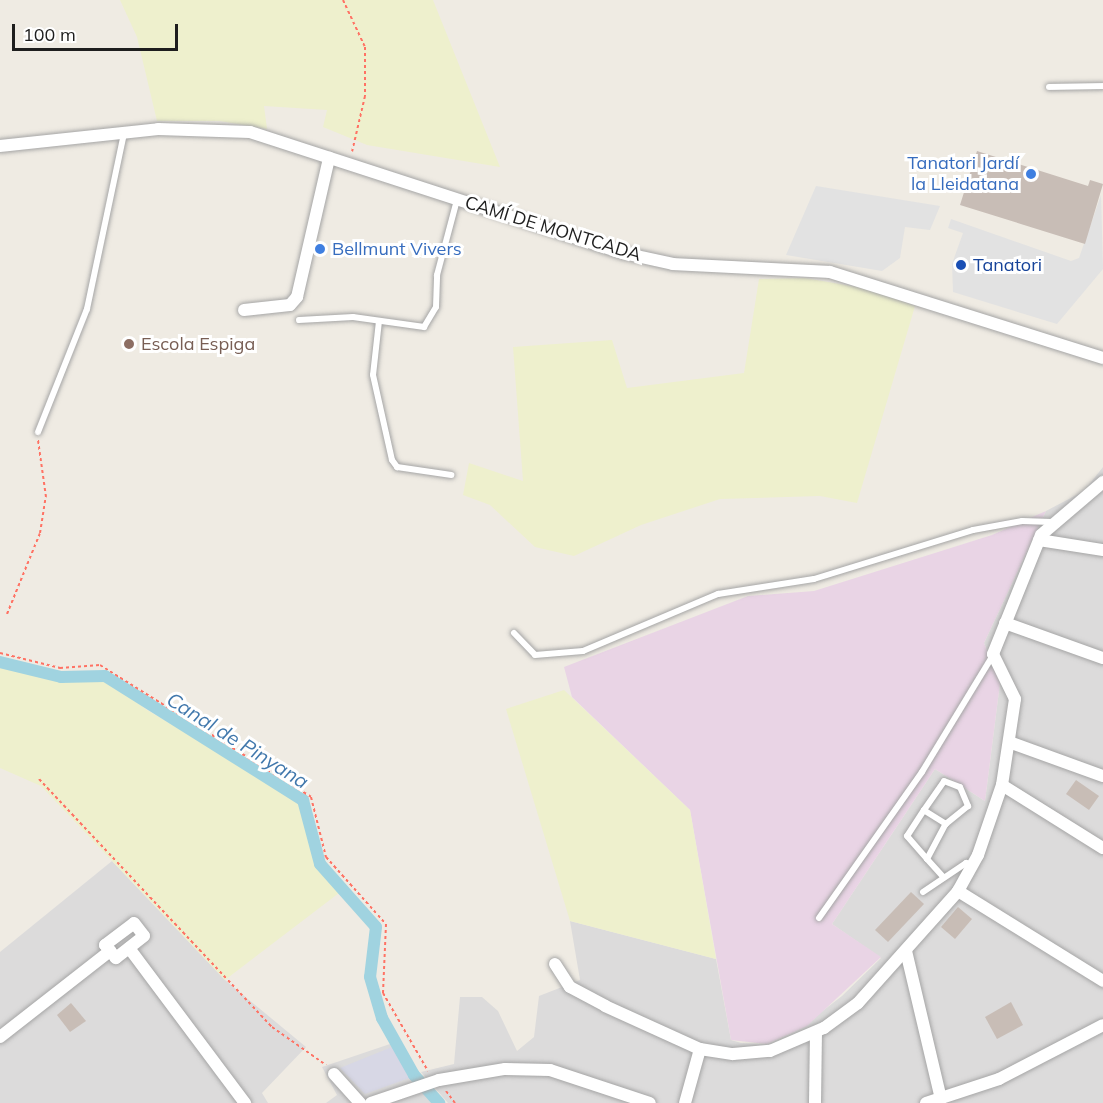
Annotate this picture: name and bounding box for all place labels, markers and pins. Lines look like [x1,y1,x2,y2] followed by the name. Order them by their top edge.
[907,153,1019,195] place label: Tanatori Jardí la Lleidatana
[1024,167,1038,181] marker: Tanatori Jardí la Lleidatana
[332,238,462,260] place label: Bellmunt Vivers
[313,242,327,256] marker: Bellmunt Vivers
[973,254,1042,276] place label: Tanatori
[954,258,968,272] marker: Tanatori
[141,333,255,355] place label: Escola Espiga
[122,337,136,351] marker: Escola Espiga

